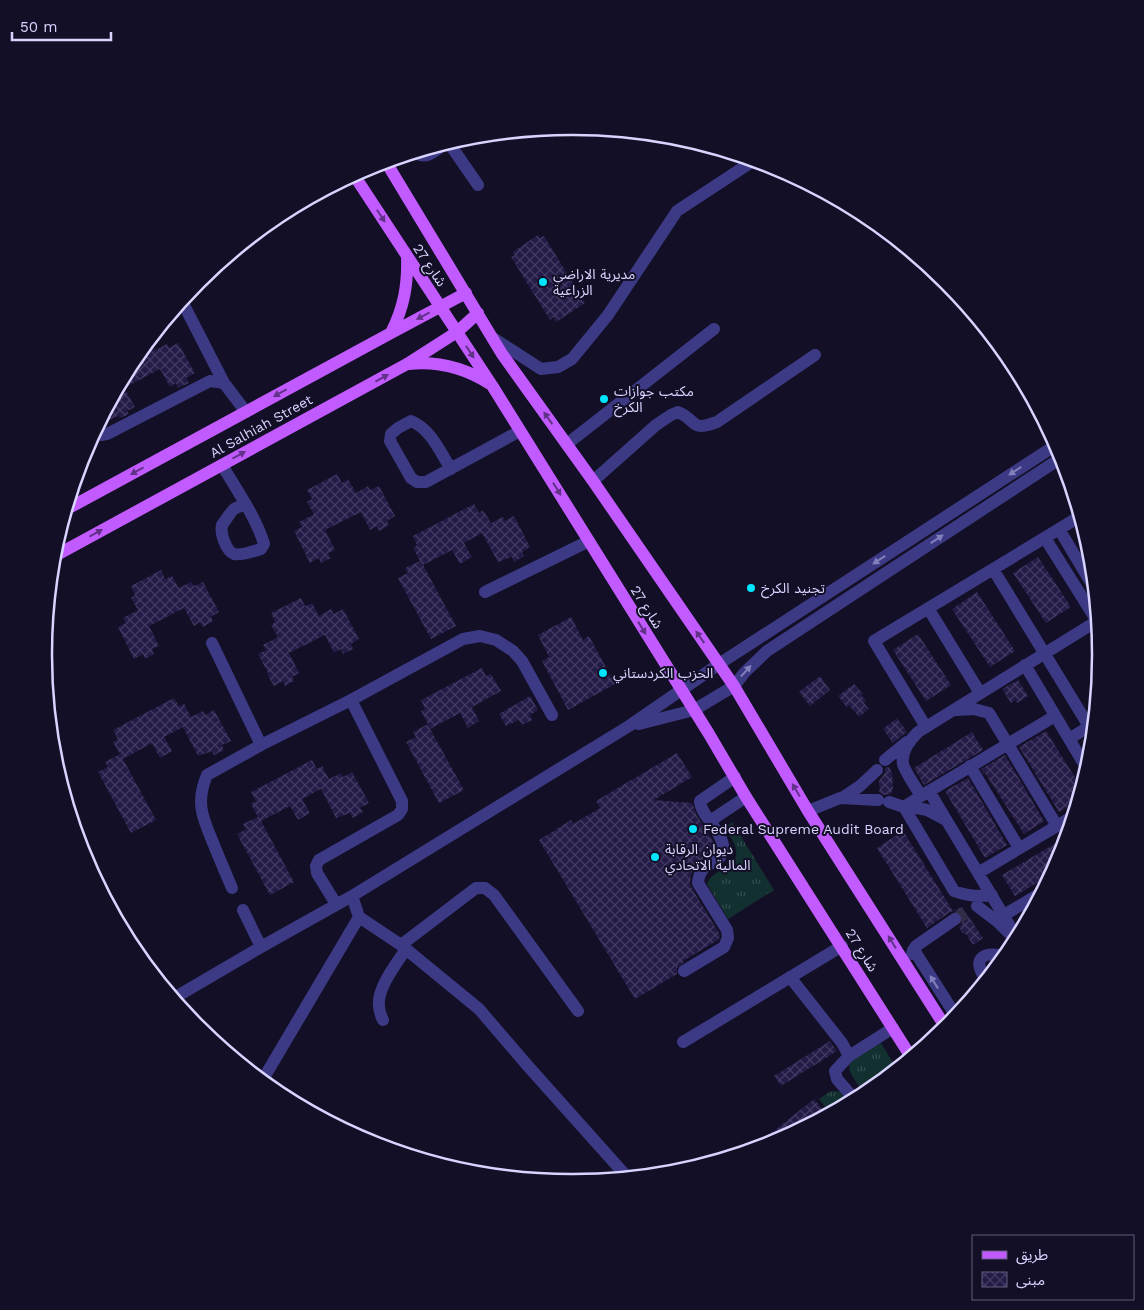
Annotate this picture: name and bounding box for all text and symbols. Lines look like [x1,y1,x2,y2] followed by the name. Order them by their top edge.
[12,10,111,42] scale bar
[20,18,57,36] text: 50 m
[376,210,385,223] one-way arrow
[408,241,450,291] street label: شارع 27
[553,266,635,299] place label: مديرية الاراضي الزراعية
[537,276,549,288] marker: مديرية الاراضي الزراعية
[416,312,430,320] one-way arrow
[465,345,475,359] one-way arrow
[374,374,389,382] one-way arrow
[614,383,694,418] place label: مكتب جوازات الكرخ
[273,389,287,397] one-way arrow
[207,391,315,461] street label: Al Salhiah Street
[598,393,610,405] marker: مكتب جوازات الكرخ
[543,411,553,425] one-way arrow
[232,451,246,460] one-way arrow
[130,467,145,475] one-way arrow
[1008,467,1022,476] one-way arrow
[552,483,562,496] one-way arrow
[90,529,103,538] one-way arrow
[930,534,944,544] one-way arrow
[872,555,885,565] one-way arrow
[761,580,825,599] place label: تجنيد الكرخ
[625,582,666,633] street label: شارع 27
[745,582,757,594] marker: تجنيد الكرخ
[638,621,647,634] one-way arrow
[695,631,705,644] one-way arrow
[613,665,713,684] place label: الحزب الكردستاني
[740,666,752,678] one-way arrow
[597,667,609,679] marker: الحزب الكردستاني
[791,783,800,796] one-way arrow
[703,821,904,837] place label: Federal Supreme Audit Board
[687,823,699,835] marker: Federal Supreme Audit Board
[665,841,751,876] place label: ديوان الرقابة المالية الاتحادي
[649,851,661,863] marker: ديوان الرقابة المالية الاتحادي
[840,925,881,976] street label: شارع 27
[887,936,897,949] one-way arrow
[929,975,938,988] one-way arrow
[972,1235,1134,1300] legend
[1016,1246,1048,1265] text: طريق
[1016,1271,1045,1289] text: مبنى

